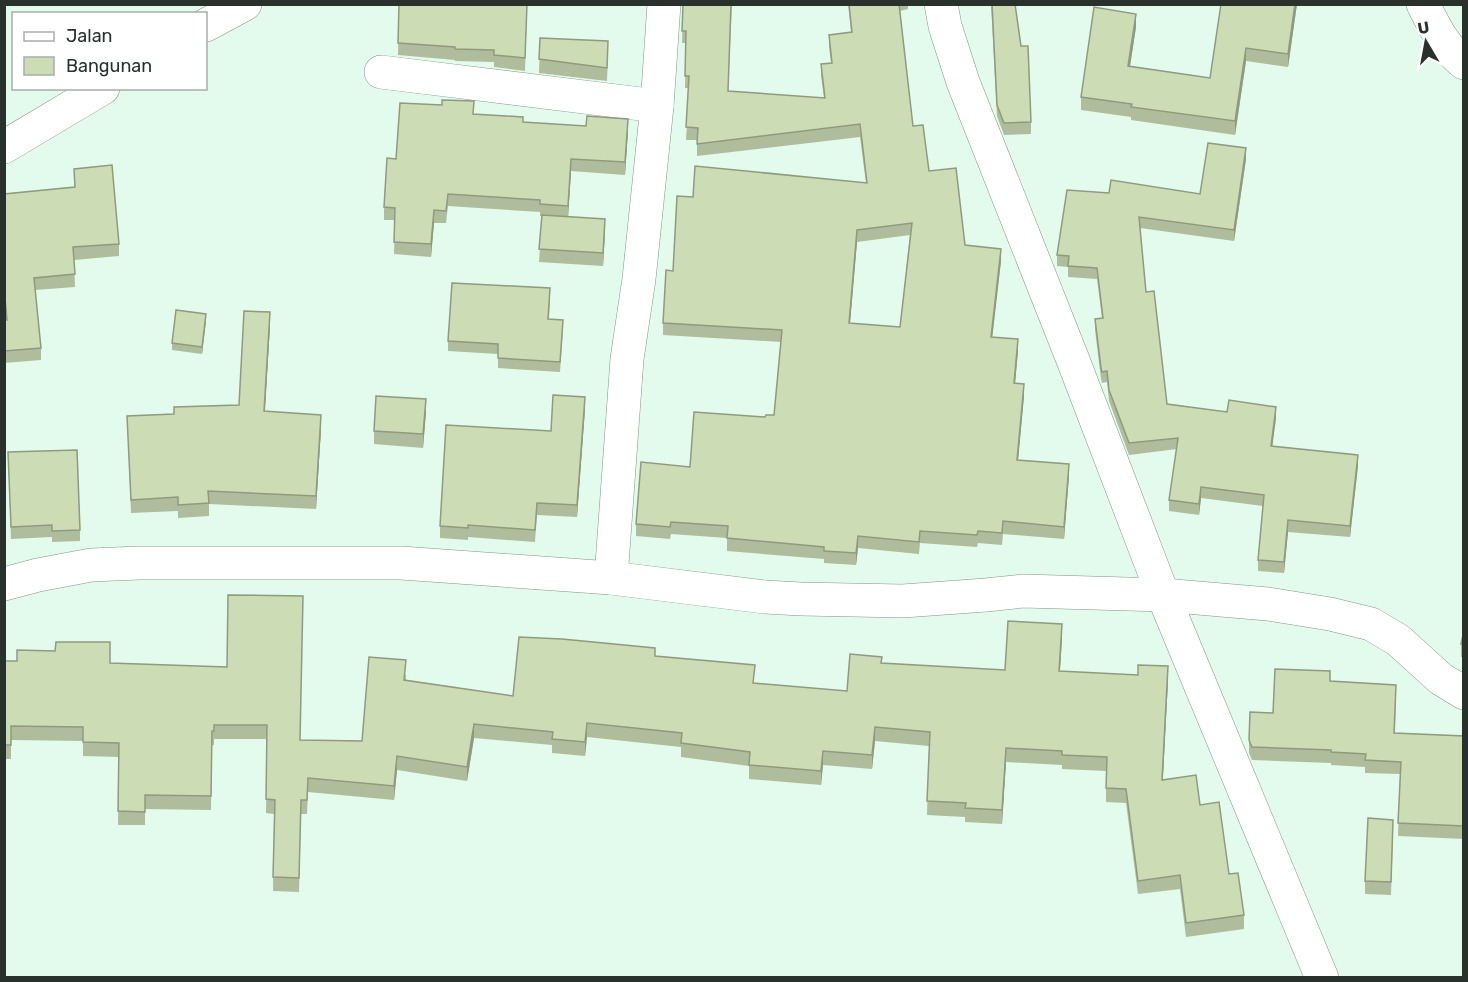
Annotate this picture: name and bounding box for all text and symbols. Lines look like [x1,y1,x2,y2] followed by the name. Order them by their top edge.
[12,12,207,90] legend
[1396,12,1456,72] north arrow
[1416,17,1431,38] text: U
[66,25,113,47] text: Jalan
[66,55,152,77] text: Bangunan

